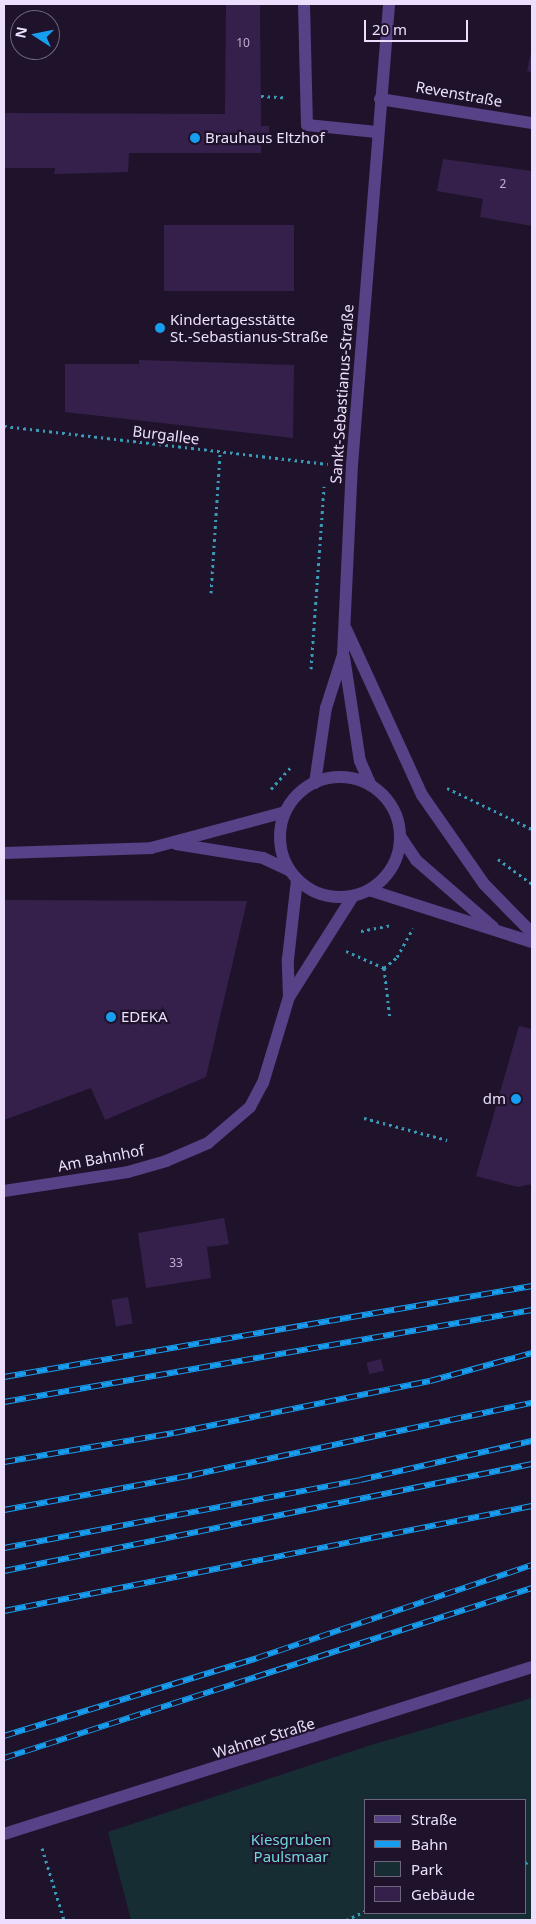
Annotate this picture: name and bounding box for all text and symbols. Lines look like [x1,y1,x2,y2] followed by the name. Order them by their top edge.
[10,10,60,60] north arrow
[366,10,470,42] scale bar
[372,19,407,39] text: 20 m
[10,25,31,40] text: N
[236,36,250,50] house number: 10
[414,78,504,110] street label: Revenstraße
[205,129,325,147] place label: Brauhaus Eltzhof
[189,132,201,144] marker: Brauhaus Eltzhof
[500,177,506,191] house number: 2
[327,304,357,484] street label: Sankt-Sebastianus-Straße
[170,310,328,345] place label: Kindertagesstätte St.-Sebastianus-Straße
[154,322,166,334] marker: Kindertagesstätte St.-Sebastianus-Straße
[131,422,201,448] street label: Burgallee
[121,1008,167,1026] place label: EDEKA
[105,1011,117,1023] marker: EDEKA
[483,1090,506,1108] place label: dm
[510,1093,522,1105] marker: dm
[56,1141,146,1175] street label: Am Bahnhof
[169,1256,183,1270] house number: 33
[211,1714,317,1762] street label: Wahner Straße
[364,1799,526,1914] legend
[411,1809,457,1829] text: Straße
[251,1830,331,1865] park label: Kiesgruben Paulsmaar
[411,1834,448,1854] text: Bahn
[411,1859,443,1879] text: Park
[411,1884,475,1904] text: Gebäude

